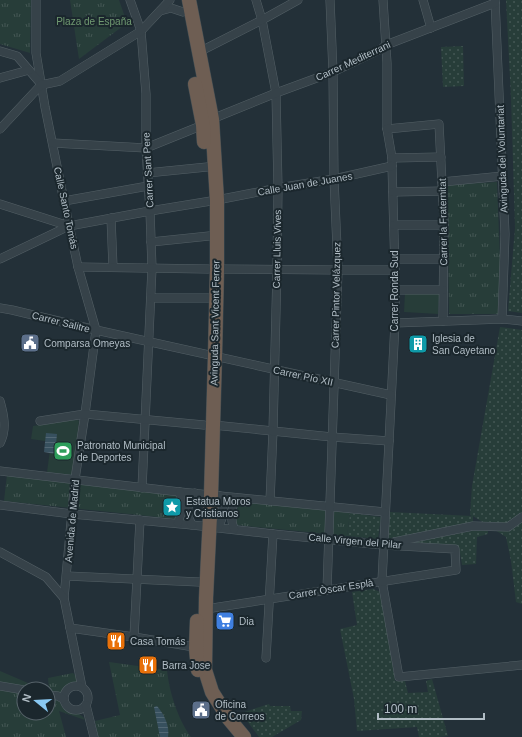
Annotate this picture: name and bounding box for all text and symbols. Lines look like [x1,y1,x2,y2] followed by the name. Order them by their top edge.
[56,16,132,27] park label: Plaza de España
[314,39,392,83] street label: Carrer Mediterrani
[495,105,509,213] street label: Avinguda del Voluntariat
[141,132,155,208] street label: Carrer Sant Pere
[52,166,80,250] street label: Calle Santo Tomás
[257,170,353,198] street label: Calle Juan de Juanes
[437,178,449,266] street label: Carrer la Fraternitat
[271,210,283,288] street label: Carrer Lluis Vives
[330,242,342,348] street label: Carrer Pintor Velázquez
[389,250,400,332] street label: Carrer Ronda Sud
[208,260,222,386] street label: Avinguda Sant Vicent Ferrer
[31,309,92,335] street label: Carrer Salitre
[19,332,41,354] public building icon: Comparsa Omeyas
[407,333,429,355] building icon: Iglesia de San Cayetano
[432,333,496,356] place label: Iglesia de San Cayetano
[44,338,130,349] place label: Comparsa Omeyas
[272,364,334,388] street label: Carrer Pío XII
[52,440,74,462] sports icon: Patronato Municipal de Deportes
[77,440,165,463] place label: Patronato Municipal de Deportes
[63,479,81,563] street label: Avenida de Madrid
[161,496,183,518] place icon: Estatua Moros y Cristianos
[186,496,250,519] place label: Estatua Moros y Cristianos
[308,531,403,551] street label: Calle Virgen del Pilar
[288,576,375,601] street label: Carrer Òscar Esplà
[214,610,236,632] supermarket icon: Dia
[239,616,254,627] place label: Dia
[105,630,127,652] restaurant icon: Casa Tomás
[130,636,185,647] place label: Casa Tomás
[137,654,159,676] restaurant icon: Barra Jose
[162,660,211,671] place label: Barra Jose
[16,681,56,721] north arrow
[20,692,33,704] text: N
[378,695,484,721] scale bar
[190,699,212,721] public building icon: Oficina de Correos
[215,699,264,722] place label: Oficina de Correos
[384,702,417,716] text: 100 m

